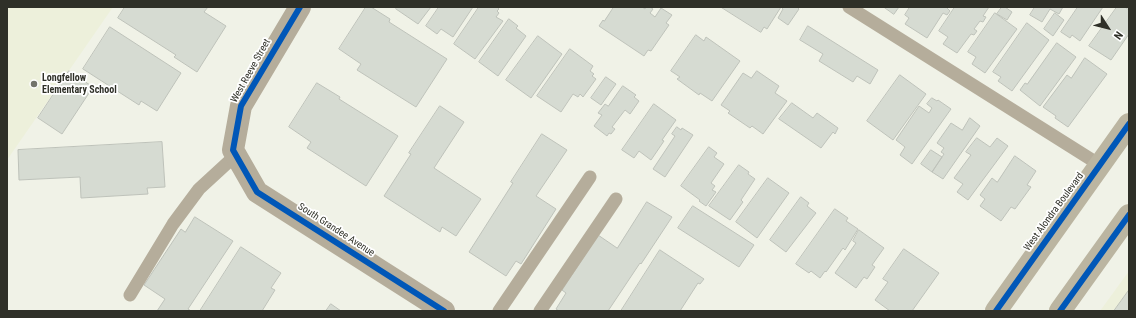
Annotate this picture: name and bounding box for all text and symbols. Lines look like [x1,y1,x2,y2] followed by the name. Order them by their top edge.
[1088,8,1128,48] north arrow
[1111,29,1125,42] text: N
[228,37,274,105] street label: West Reeve Street
[42,72,117,96] place label: Longfellow Elementary School
[29,79,39,89] marker: Longfellow Elementary School
[1022,170,1086,254] street label: West Alondra Boulevard
[295,201,377,259] street label: South Grandee Avenue

